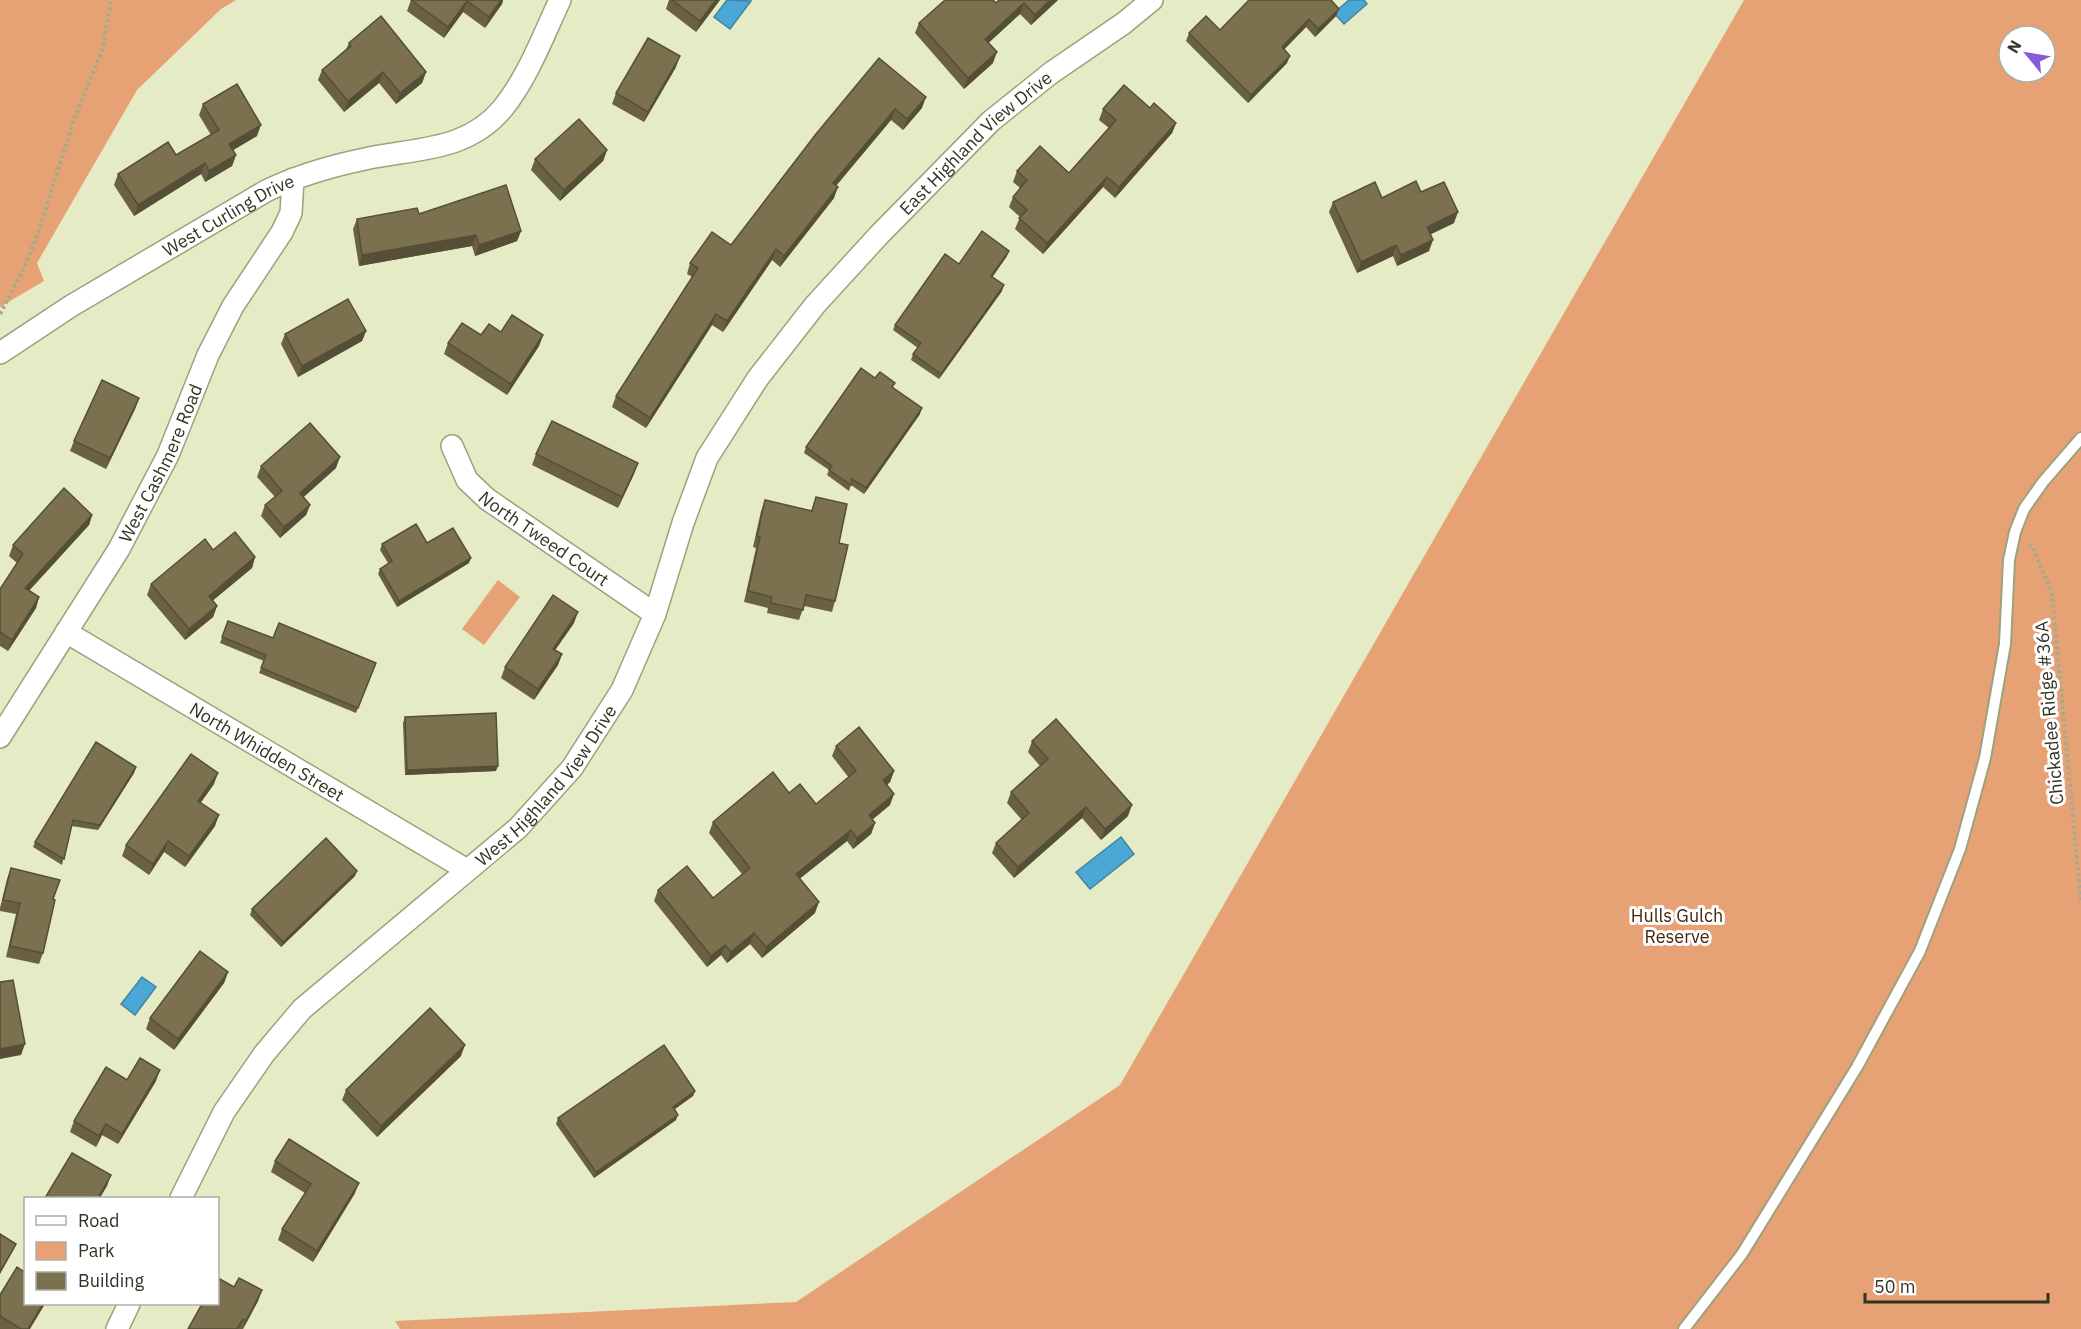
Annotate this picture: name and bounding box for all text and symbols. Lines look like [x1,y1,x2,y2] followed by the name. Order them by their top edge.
[1997,24,2057,84] north arrow
[2002,36,2026,57] text: N
[894,66,1056,219] street label: East Highland View Drive
[158,169,297,261] street label: West Curling Drive
[113,380,207,546] street label: West Cashmere Road
[474,486,614,591] street label: North Tweed Court
[2029,620,2068,806] street label: Chickadee Ridge #36A
[186,697,349,806] street label: North Whidden Street
[470,700,621,871] street label: West Highland View Drive
[1631,904,1723,948] park label: Hulls Gulch Reserve
[24,1197,219,1305] legend
[78,1209,119,1232] text: Road
[78,1239,115,1262] text: Park
[1865,1266,2048,1304] scale bar
[78,1269,145,1292] text: Building
[1874,1275,1916,1298] text: 50 m

